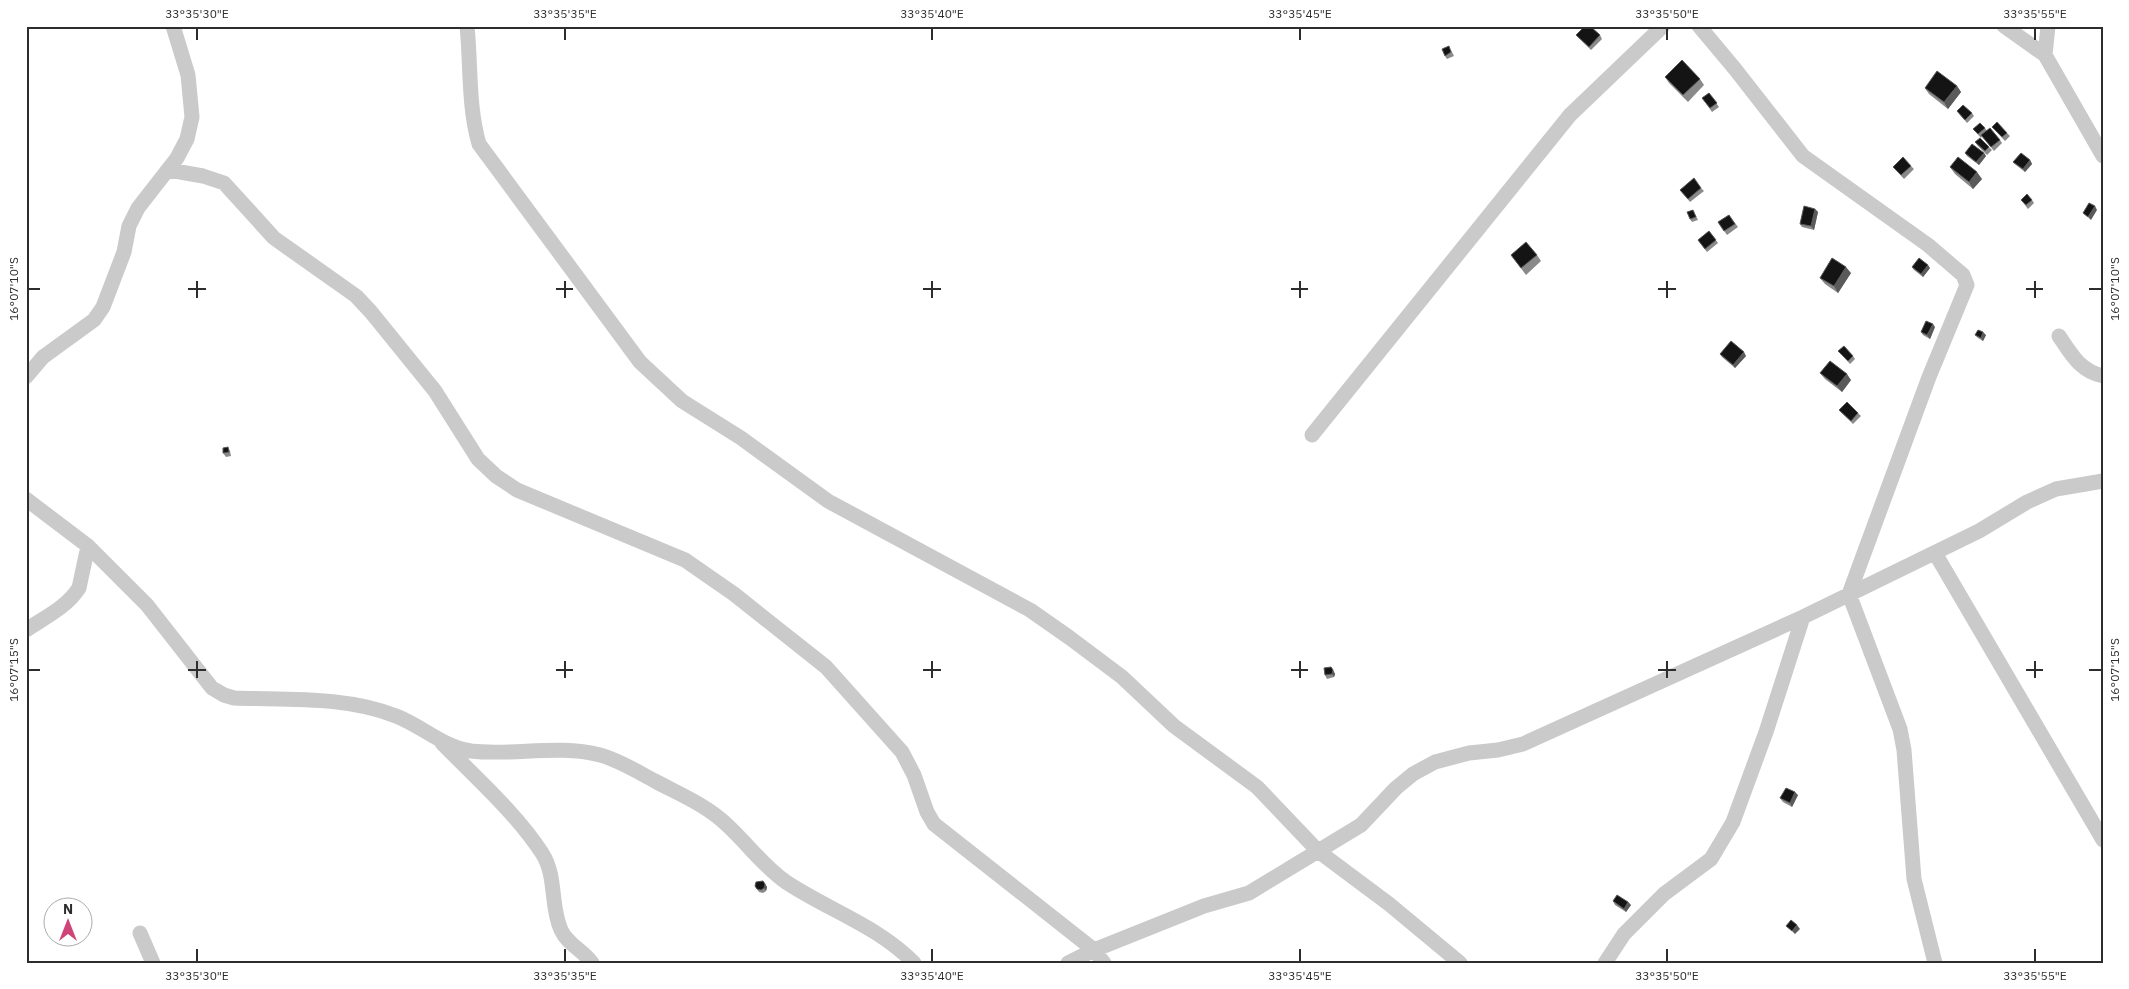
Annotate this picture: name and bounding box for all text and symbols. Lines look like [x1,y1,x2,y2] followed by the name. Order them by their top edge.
[165,6,229,21] text: 33°35'30"E
[533,6,597,21] text: 33°35'35"E
[900,6,964,21] text: 33°35'40"E
[1268,6,1332,21] text: 33°35'45"E
[1635,6,1699,21] text: 33°35'50"E
[2003,6,2067,21] text: 33°35'55"E
[6,257,21,321] text: 16°07'10"S
[2107,257,2122,321] text: 16°07'10"S
[6,638,21,702] text: 16°07'15"S
[2107,638,2122,702] text: 16°07'15"S
[42,896,92,946] north arrow
[63,900,73,918] text: N
[165,968,229,983] text: 33°35'30"E
[533,968,597,983] text: 33°35'35"E
[900,968,964,983] text: 33°35'40"E
[1268,968,1332,983] text: 33°35'45"E
[1635,968,1699,983] text: 33°35'50"E
[2003,968,2067,983] text: 33°35'55"E

